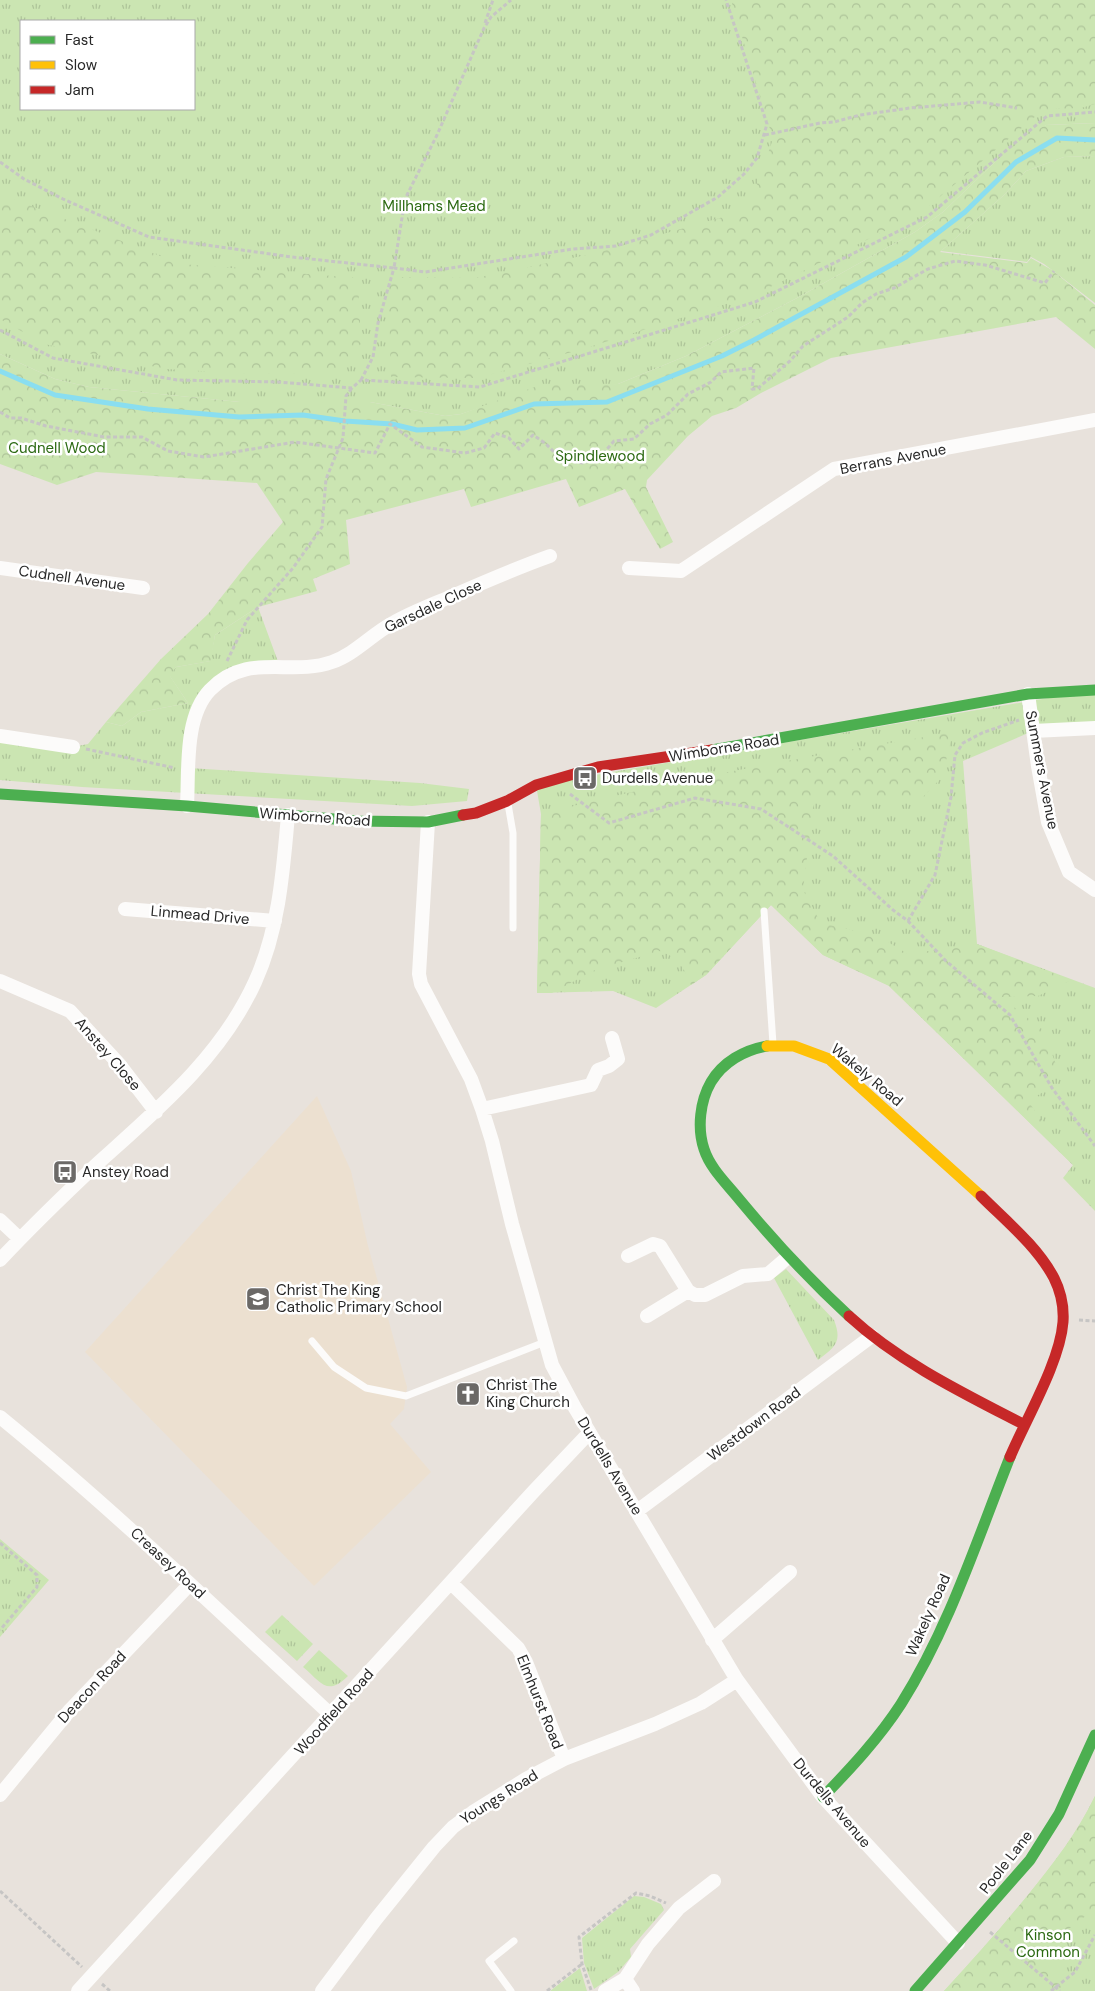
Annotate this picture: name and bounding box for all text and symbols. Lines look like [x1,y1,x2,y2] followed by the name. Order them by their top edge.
[20,20,195,110] legend
[65,30,94,50] text: Fast
[65,55,98,75] text: Slow
[65,80,94,100] text: Jam
[382,196,486,216] park label: Millhams Mead
[8,438,106,458] park label: Cudnell Wood
[838,439,948,479] street label: Berrans Avenue
[555,446,645,466] park label: Spindlewood
[17,561,127,595] street label: Cudnell Avenue
[381,575,485,637] street label: Garsdale Close
[1021,709,1063,831] street label: Summers Avenue
[667,729,781,767] street label: Wimborne Road
[572,765,598,791] bus stop icon: Durdells Avenue
[602,768,713,788] place label: Durdells Avenue
[259,803,371,831] street label: Wimborne Road
[150,901,250,929] street label: Linmead Drive
[71,1013,145,1095] street label: Anstey Close
[827,1039,907,1111] street label: Wakely Road
[52,1159,78,1185] bus stop icon: Anstey Road
[82,1162,169,1182] place label: Anstey Road
[276,1280,442,1317] place label: Christ The King Catholic Primary School
[245,1286,271,1312] school or university icon: Christ The King Catholic Primary School
[486,1375,570,1412] place label: Christ The King Church
[455,1381,481,1407] church icon: Christ The King Church
[703,1382,805,1466] street label: Westdown Road
[573,1413,647,1519] street label: Durdells Avenue
[126,1523,210,1603] street label: Creasey Road
[901,1571,955,1659] street label: Wakely Road
[53,1647,131,1727] street label: Deacon Road
[512,1652,568,1752] street label: Elmhurst Road
[290,1665,378,1759] street label: Woodfield Road
[789,1754,875,1852] street label: Durdells Avenue
[456,1765,542,1829] street label: Youngs Road
[975,1826,1037,1898] street label: Poole Lane
[1016,1925,1080,1962] park label: Kinson Common

